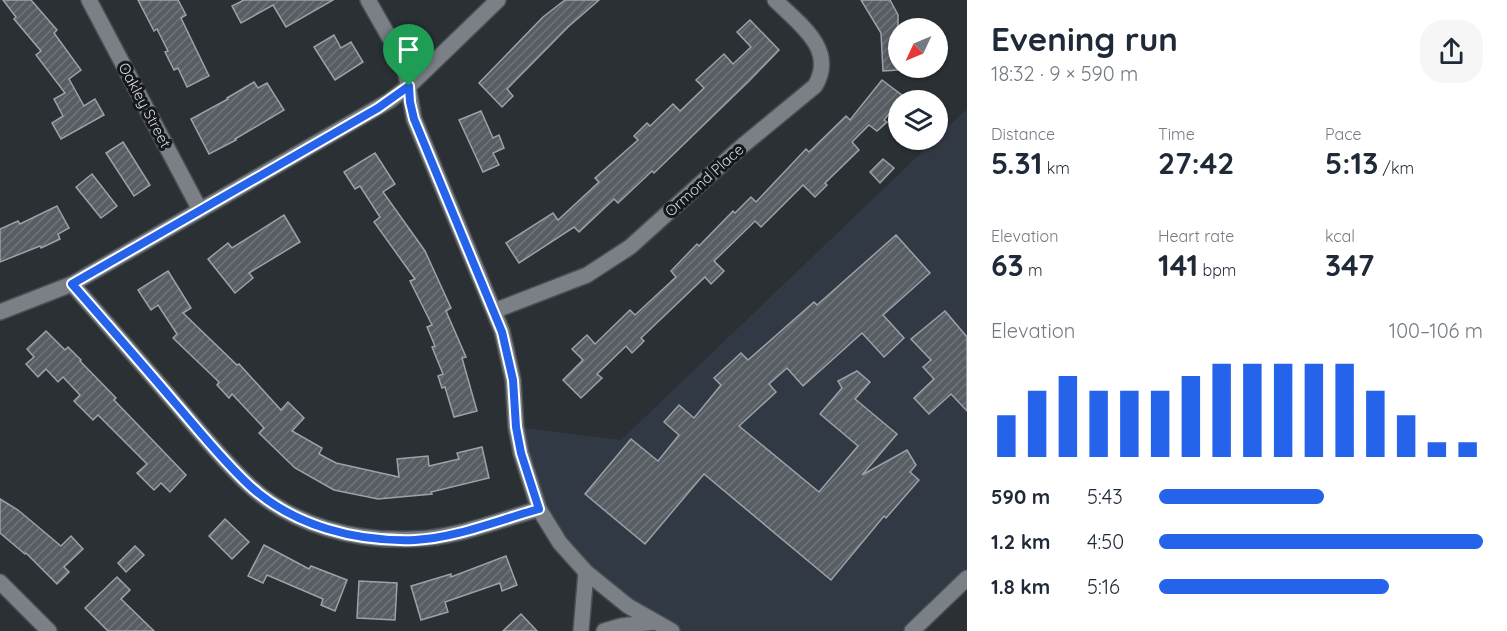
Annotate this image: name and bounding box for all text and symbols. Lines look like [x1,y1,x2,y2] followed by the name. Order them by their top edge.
[888,18,948,78] north arrow
[888,18,948,150] map controls
[991,18,1178,59] text: Evening run
[1420,20,1483,83] button: share
[383,24,434,86] pin
[392,33,425,66] icon: arrive
[115,59,175,151] street label: Oakley Street
[991,61,1138,86] text: 18:32 · 9 × 590 m
[888,90,948,150] button: layers
[991,124,1055,144] text: Distance
[1158,124,1195,144] text: Time
[1325,124,1361,144] text: Pace
[661,140,747,220] street label: Ormond Place
[991,144,1042,182] text: 5.31
[1158,144,1234,182] text: 27:42
[1325,144,1378,182] text: 5:13
[1042,158,1070,178] text: km
[1378,158,1414,178] text: /km
[991,226,1058,246] text: Elevation
[1158,226,1234,246] text: Heart rate
[1325,226,1355,246] text: kcal
[991,246,1024,284] text: 63
[1158,246,1198,284] text: 141
[1325,246,1374,284] text: 347
[1024,260,1043,280] text: m
[1198,260,1236,280] text: bpm
[991,318,1075,343] text: Elevation
[1389,318,1483,343] text: 100–106 m
[991,484,1050,509] text: 590 m
[1087,484,1123,509] text: 5:43
[991,529,1051,554] text: 1.2 km
[1087,529,1124,554] text: 4:50
[991,574,1050,599] text: 1.8 km
[1087,574,1120,599] text: 5:16

